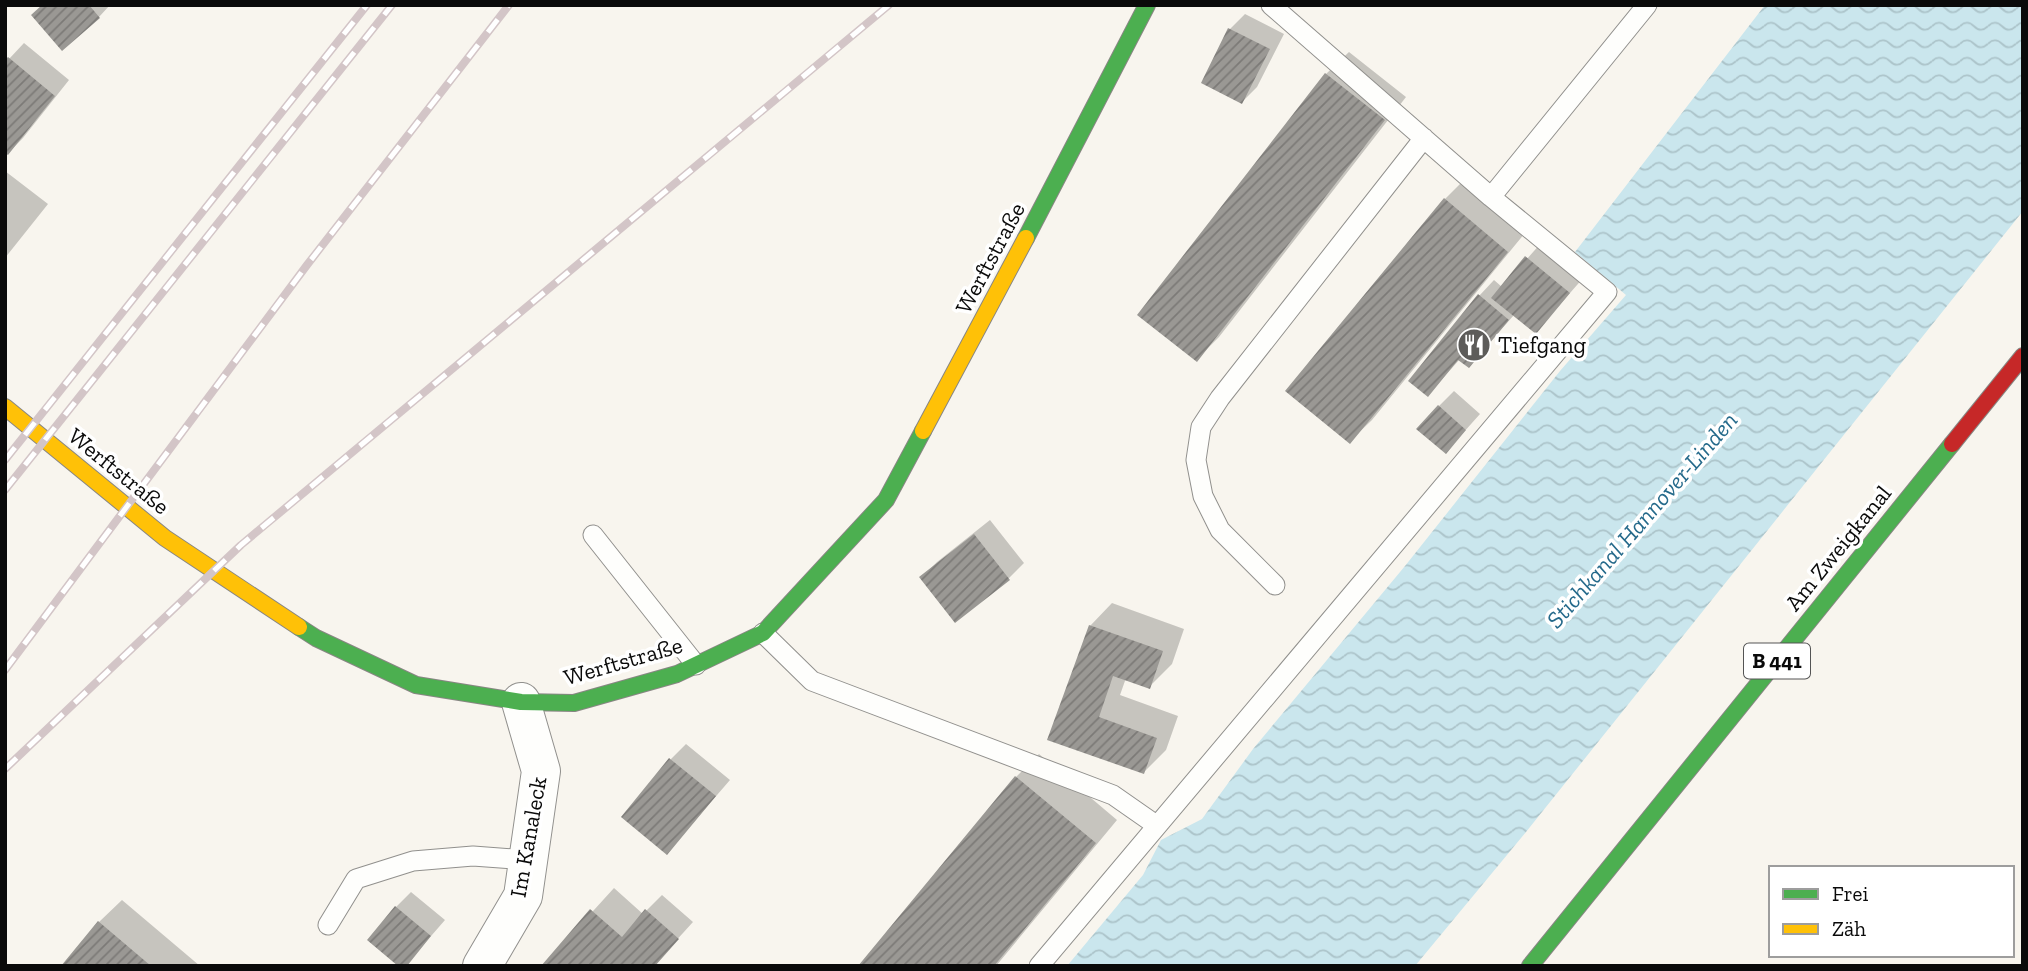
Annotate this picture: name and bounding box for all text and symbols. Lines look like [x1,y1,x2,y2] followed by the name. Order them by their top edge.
[949,198,1031,318] street label: Werftstraße
[1455,326,1493,364] restaurant icon: Tiefgang
[1498,331,1587,359] place label: Tiefgang
[1540,406,1743,634] water label: Stichkanal Hannover-Linden
[63,422,175,520] street label: Werftstraße
[1779,480,1897,616] street label: Am Zweigkanal
[561,631,685,691] street label: Werftstraße
[1744,644,1810,678] road number: B 441
[504,774,552,900] street label: Im Kanaleck
[1769,866,2014,957] legend
[1832,881,1868,906] text: Frei
[1832,916,1866,941] text: Zäh

